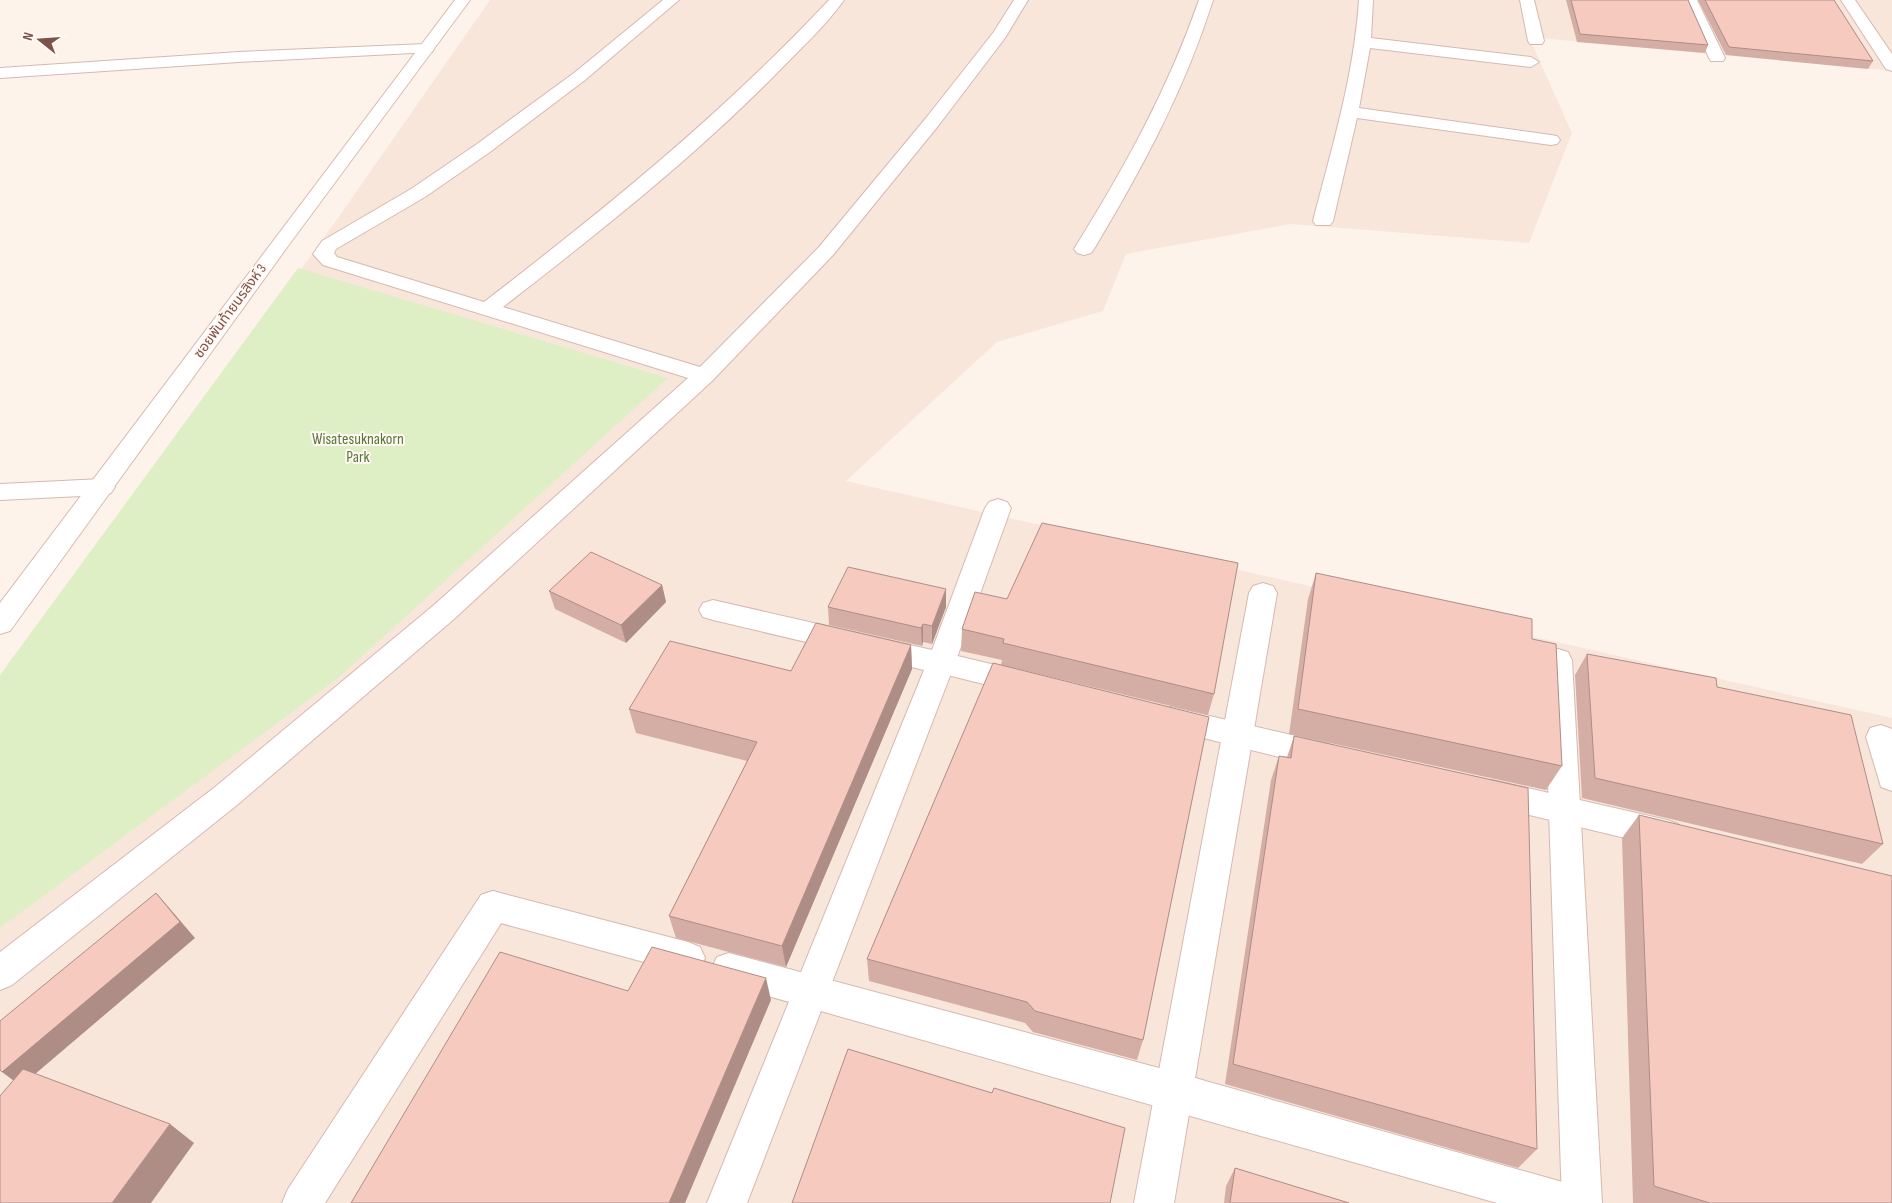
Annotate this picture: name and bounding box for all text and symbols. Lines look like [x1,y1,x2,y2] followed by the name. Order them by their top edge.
[15,15,65,65] north arrow
[19,30,37,42] text: N
[190,261,270,361] street label: ซอยพันท้ายนรสิงห์ 3
[312,430,404,467] park label: Wisatesuknakorn Park

